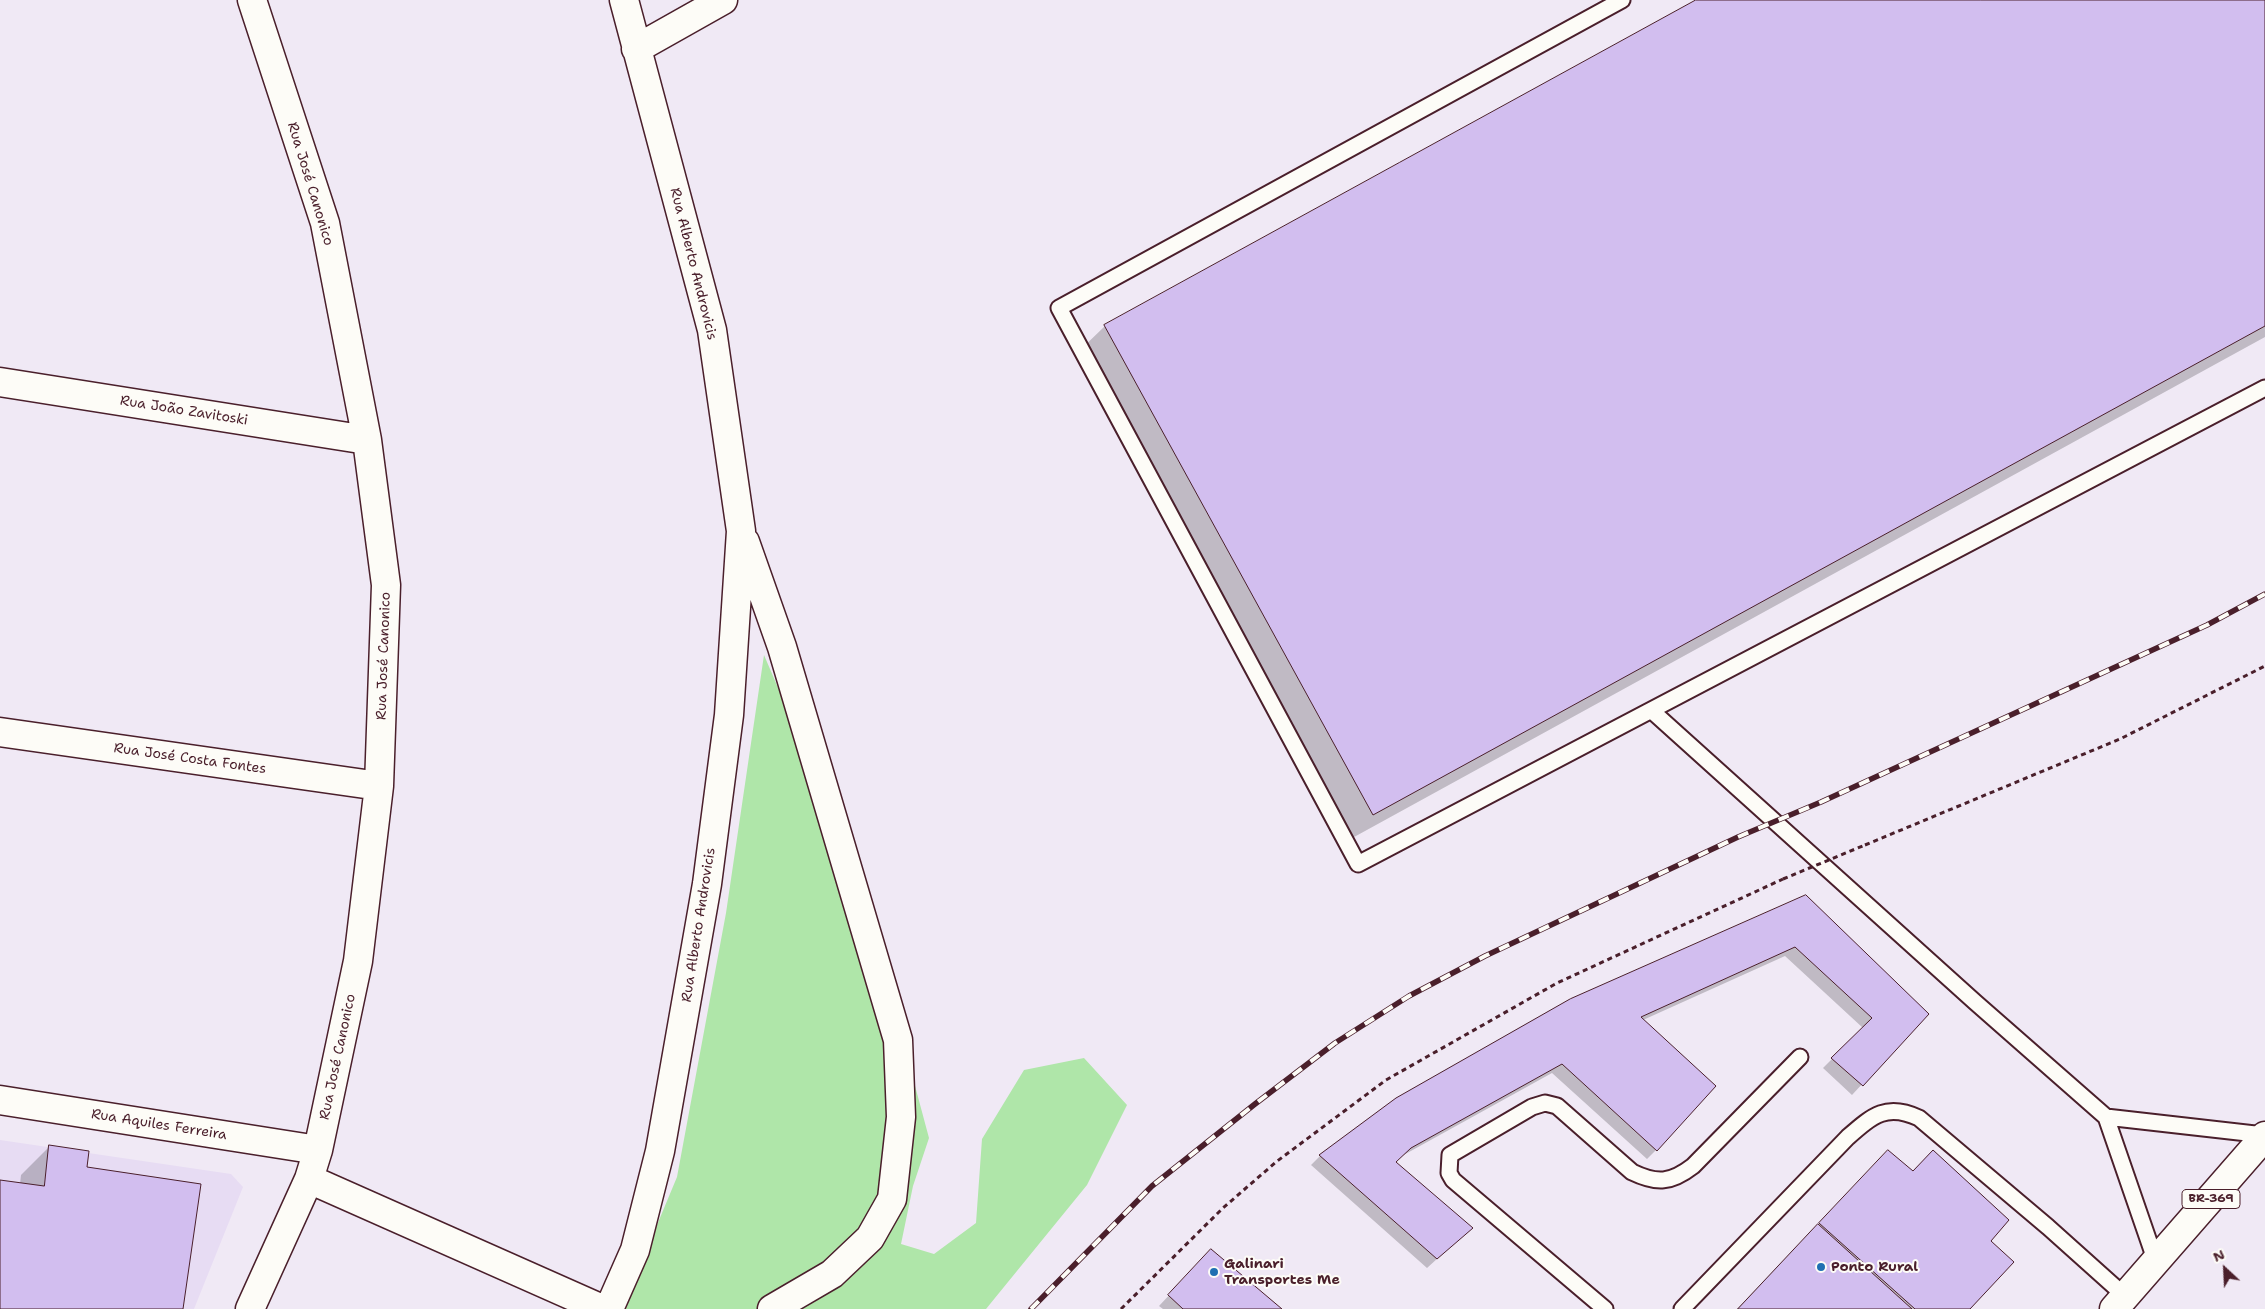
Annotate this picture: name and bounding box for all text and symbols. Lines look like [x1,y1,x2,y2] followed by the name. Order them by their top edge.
[283,120,337,248] street label: Rua José Canonico
[666,186,720,342] street label: Rua Alberto Androvicis
[119,393,249,429] street label: Rua João Zavitoski
[373,592,395,720] street label: Rua José Canonico
[113,740,267,778] street label: Rua José Costa Fontes
[678,847,720,1003] street label: Rua Alberto Androvicis
[316,993,360,1121] street label: Rua José Canonico
[90,1106,228,1144] street label: Rua Aquiles Ferreira
[2182,1190,2240,1208] road number: BR-369
[2200,1244,2250,1294] north arrow
[2210,1245,2227,1266] text: N
[1224,1256,1340,1288] place label: Galinari Transportes Me
[1831,1259,1918,1275] place label: Ponto Rural
[1815,1261,1827,1273] marker: Ponto Rural
[1208,1266,1220,1278] marker: Galinari Transportes Me

